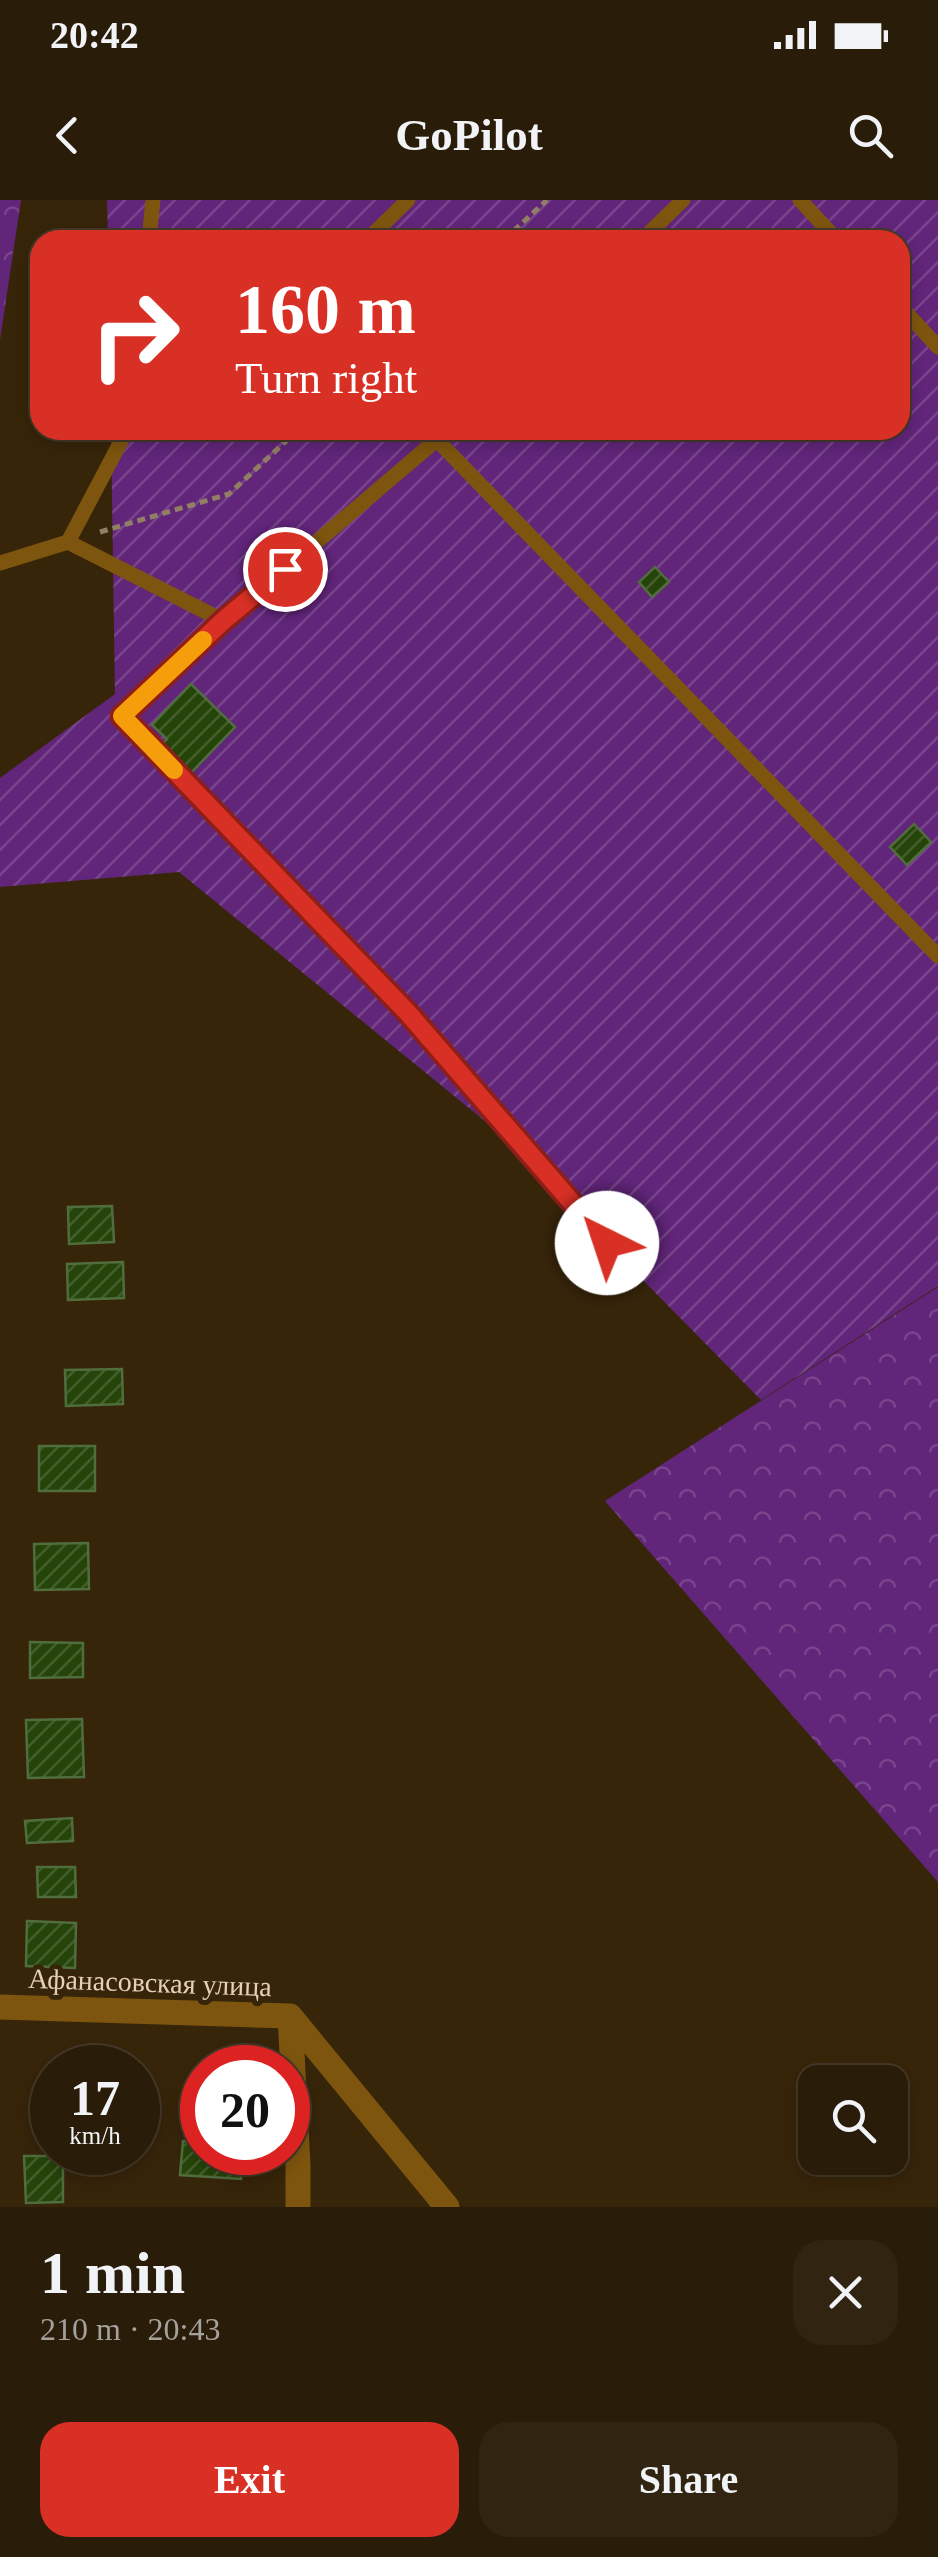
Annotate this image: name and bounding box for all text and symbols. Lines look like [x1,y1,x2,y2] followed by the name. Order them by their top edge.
[50,14,139,56] text: 20:42
[40,108,95,163] icon: back
[843,108,898,163] icon: search
[395,110,543,160] text: GoPilot
[70,270,200,400] icon: right
[235,271,416,348] text: 160 m
[235,353,417,403] text: Turn right
[243,527,328,612] pin
[258,542,313,597] icon: arrive
[555,1191,659,1295] position arrow
[28,1963,273,2002] street label: Афанасовская улица
[180,2045,310,2175] speed limit sign: 20
[798,2065,908,2175] map controls
[798,2065,908,2175] button: search
[70,2070,120,2126] text: 17
[69,2122,121,2149] text: km/h
[40,2240,185,2306] text: 1 min
[793,2240,898,2345] button: close
[40,2311,220,2347] text: 210 m · 20:43
[40,2422,459,2537] button: Exit
[479,2422,898,2537] button: Share

